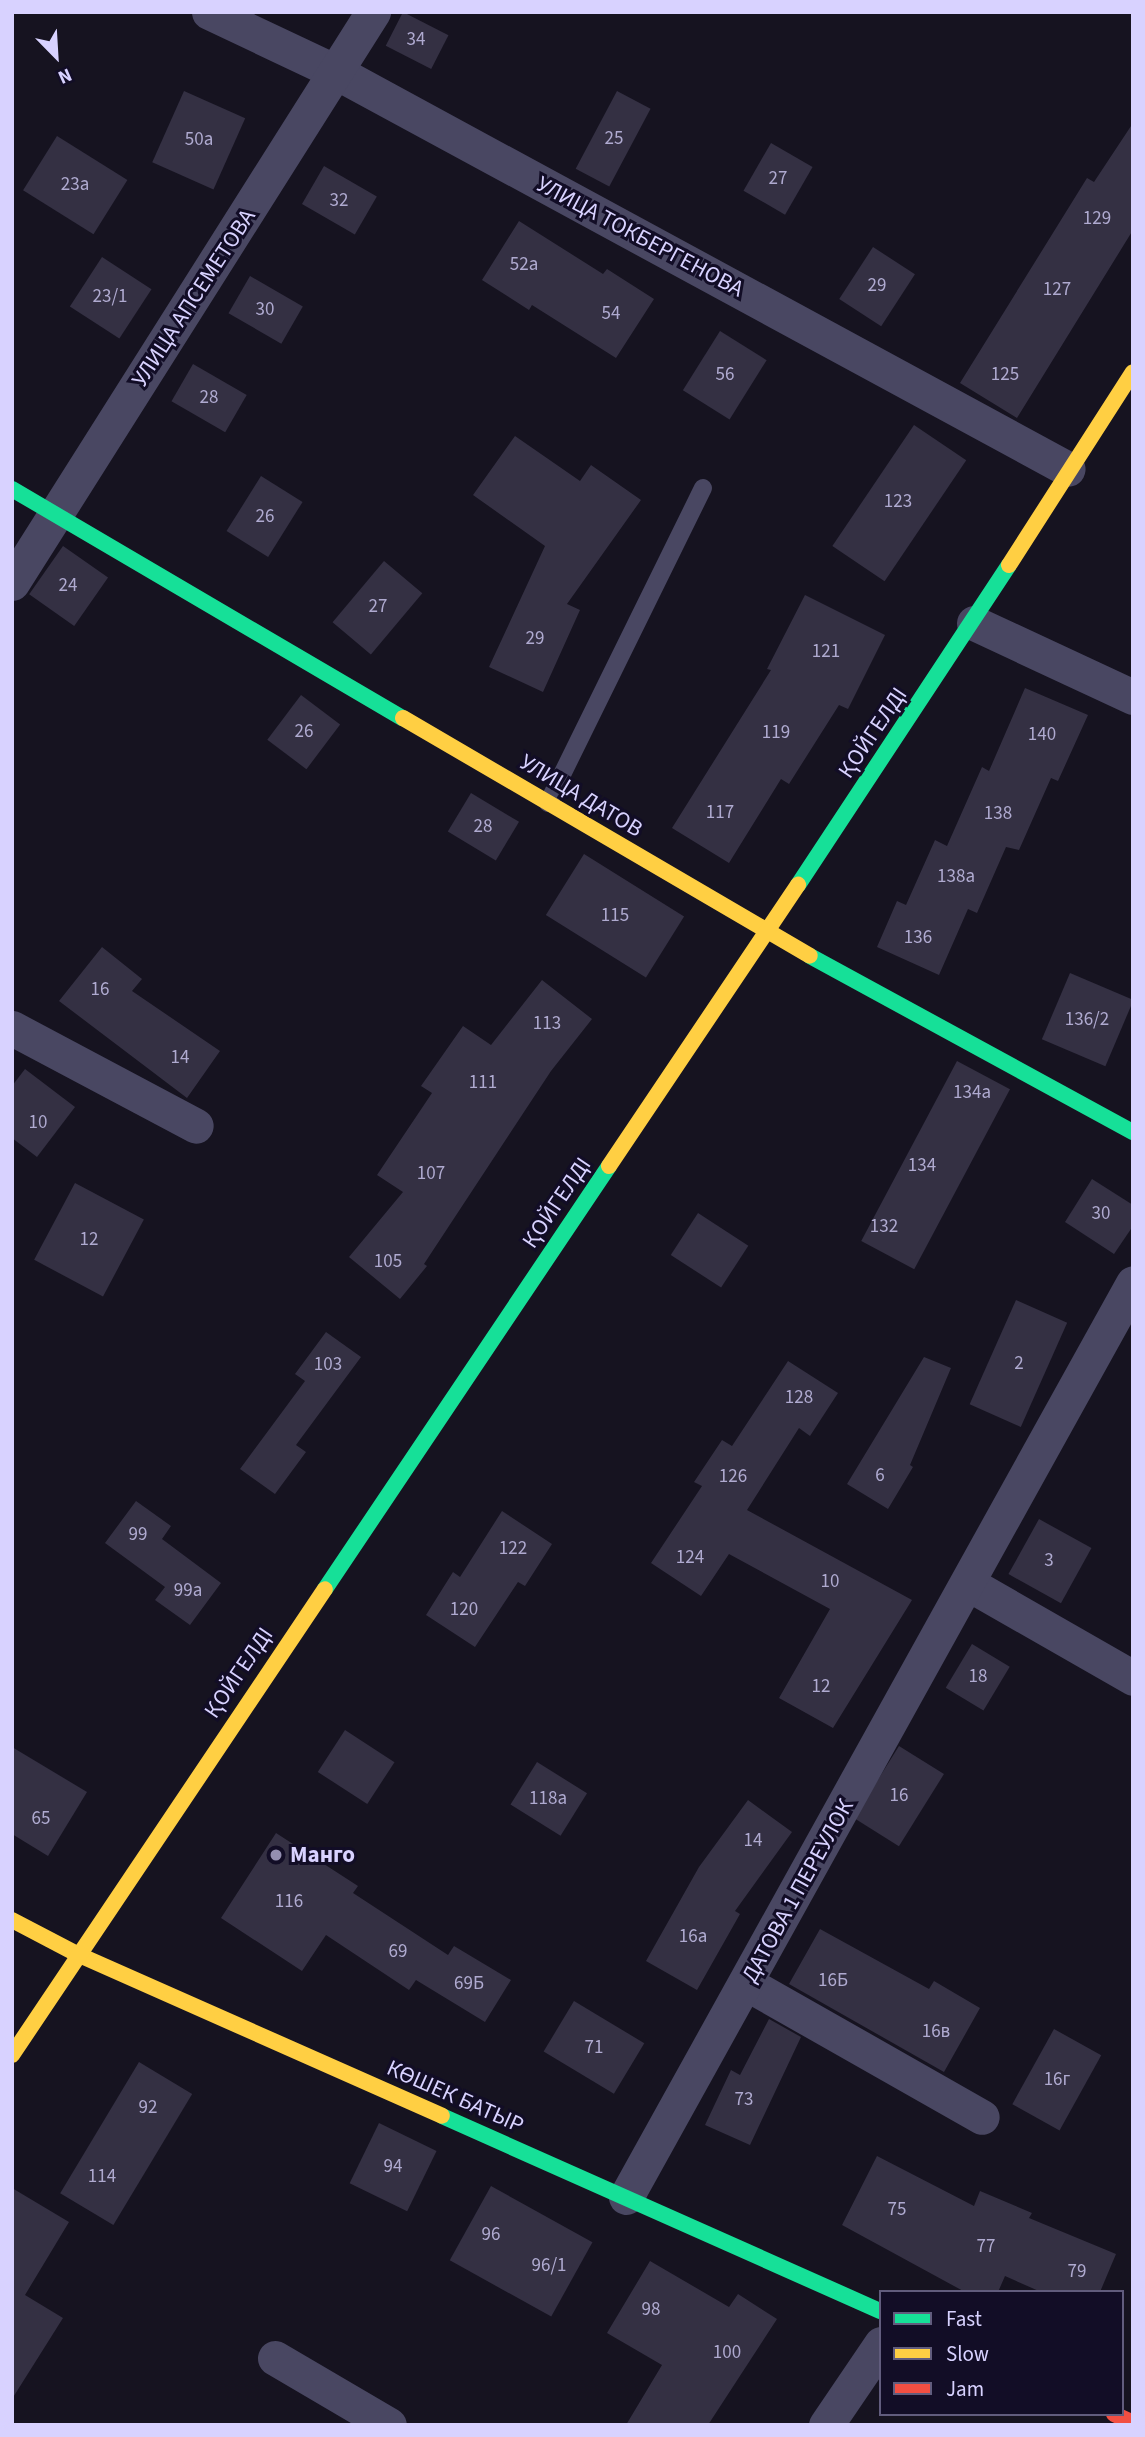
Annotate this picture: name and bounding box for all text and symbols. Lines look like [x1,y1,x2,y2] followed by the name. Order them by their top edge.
[21,21,91,91] north arrow
[407,29,425,51] house number: 34
[53,61,76,91] text: N
[605,128,623,150] house number: 25
[185,129,213,151] house number: 50а
[769,168,787,190] house number: 27
[532,171,748,303] street label: УЛИЦА ТОКБЕРГЕНОВА
[61,174,89,196] house number: 23а
[330,190,348,212] house number: 32
[126,204,262,392] street label: УЛИЦА АПСЕМЕТОВА
[1083,208,1111,230] house number: 129
[510,254,538,276] house number: 52а
[868,275,886,297] house number: 29
[1043,279,1071,301] house number: 127
[93,286,127,308] house number: 23/1
[256,299,274,321] house number: 30
[602,303,620,325] house number: 54
[716,364,734,386] house number: 56
[991,364,1019,386] house number: 125
[200,387,218,409] house number: 28
[884,491,912,513] house number: 123
[256,506,274,528] house number: 26
[59,575,77,597] house number: 24
[369,596,387,618] house number: 27
[526,628,544,650] house number: 29
[812,641,840,663] house number: 121
[833,682,913,784] street label: ҚОЙГЕЛДІ
[295,721,313,743] house number: 26
[762,722,790,744] house number: 119
[1028,724,1056,746] house number: 140
[515,749,647,843] street label: УЛИЦА ДАТОВ
[706,802,734,824] house number: 117
[984,803,1012,825] house number: 138
[474,816,492,838] house number: 28
[937,866,975,888] house number: 138а
[601,905,629,927] house number: 115
[904,927,932,949] house number: 136
[91,979,109,1001] house number: 16
[1065,1009,1109,1031] house number: 136/2
[533,1013,561,1035] house number: 113
[171,1047,189,1069] house number: 14
[469,1072,497,1094] house number: 111
[953,1082,991,1104] house number: 134а
[29,1112,47,1134] house number: 10
[517,1152,597,1254] street label: ҚОЙГЕЛДІ
[908,1155,936,1177] house number: 134
[417,1163,445,1185] house number: 107
[1092,1203,1110,1225] house number: 30
[870,1216,898,1238] house number: 132
[80,1229,98,1251] house number: 12
[374,1251,402,1273] house number: 105
[1014,1353,1024,1375] house number: 2
[314,1354,342,1376] house number: 103
[785,1387,813,1409] house number: 128
[875,1465,885,1487] house number: 6
[719,1466,747,1488] house number: 126
[129,1524,147,1546] house number: 99
[499,1538,527,1560] house number: 122
[676,1547,704,1569] house number: 124
[1044,1550,1054,1572] house number: 3
[821,1571,839,1593] house number: 10
[174,1580,202,1602] house number: 99а
[450,1599,478,1621] house number: 120
[199,1622,279,1724] street label: ҚОЙГЕЛДІ
[969,1666,987,1688] house number: 18
[812,1676,830,1698] house number: 12
[890,1785,908,1807] house number: 16
[529,1788,567,1810] house number: 118а
[736,1795,860,1987] street label: ДАТОВА 1 ПЕРЕУЛОК
[32,1808,50,1830] house number: 65
[744,1830,762,1852] house number: 14
[290,1841,355,1869] place label: Манго
[268,1847,284,1863] marker: Манго
[275,1891,303,1913] house number: 116
[679,1926,707,1948] house number: 16а
[389,1941,407,1963] house number: 69
[818,1970,848,1992] house number: 16Б
[454,1973,484,1995] house number: 69Б
[922,2021,950,2043] house number: 16в
[585,2037,603,2059] house number: 71
[382,2055,528,2139] street label: КӨШЕК БАТЫР
[1044,2069,1070,2091] house number: 16г
[735,2089,753,2111] house number: 73
[139,2097,157,2119] house number: 92
[384,2156,402,2178] house number: 94
[88,2166,116,2188] house number: 114
[888,2199,906,2221] house number: 75
[482,2224,500,2246] house number: 96
[977,2236,995,2258] house number: 77
[532,2255,566,2277] house number: 96/1
[1068,2261,1086,2283] house number: 79
[879,2290,1124,2416] legend
[642,2299,660,2321] house number: 98
[946,2304,982,2334] text: Fast
[946,2339,989,2369] text: Slow
[713,2342,741,2364] house number: 100
[946,2374,984,2404] text: Jam

